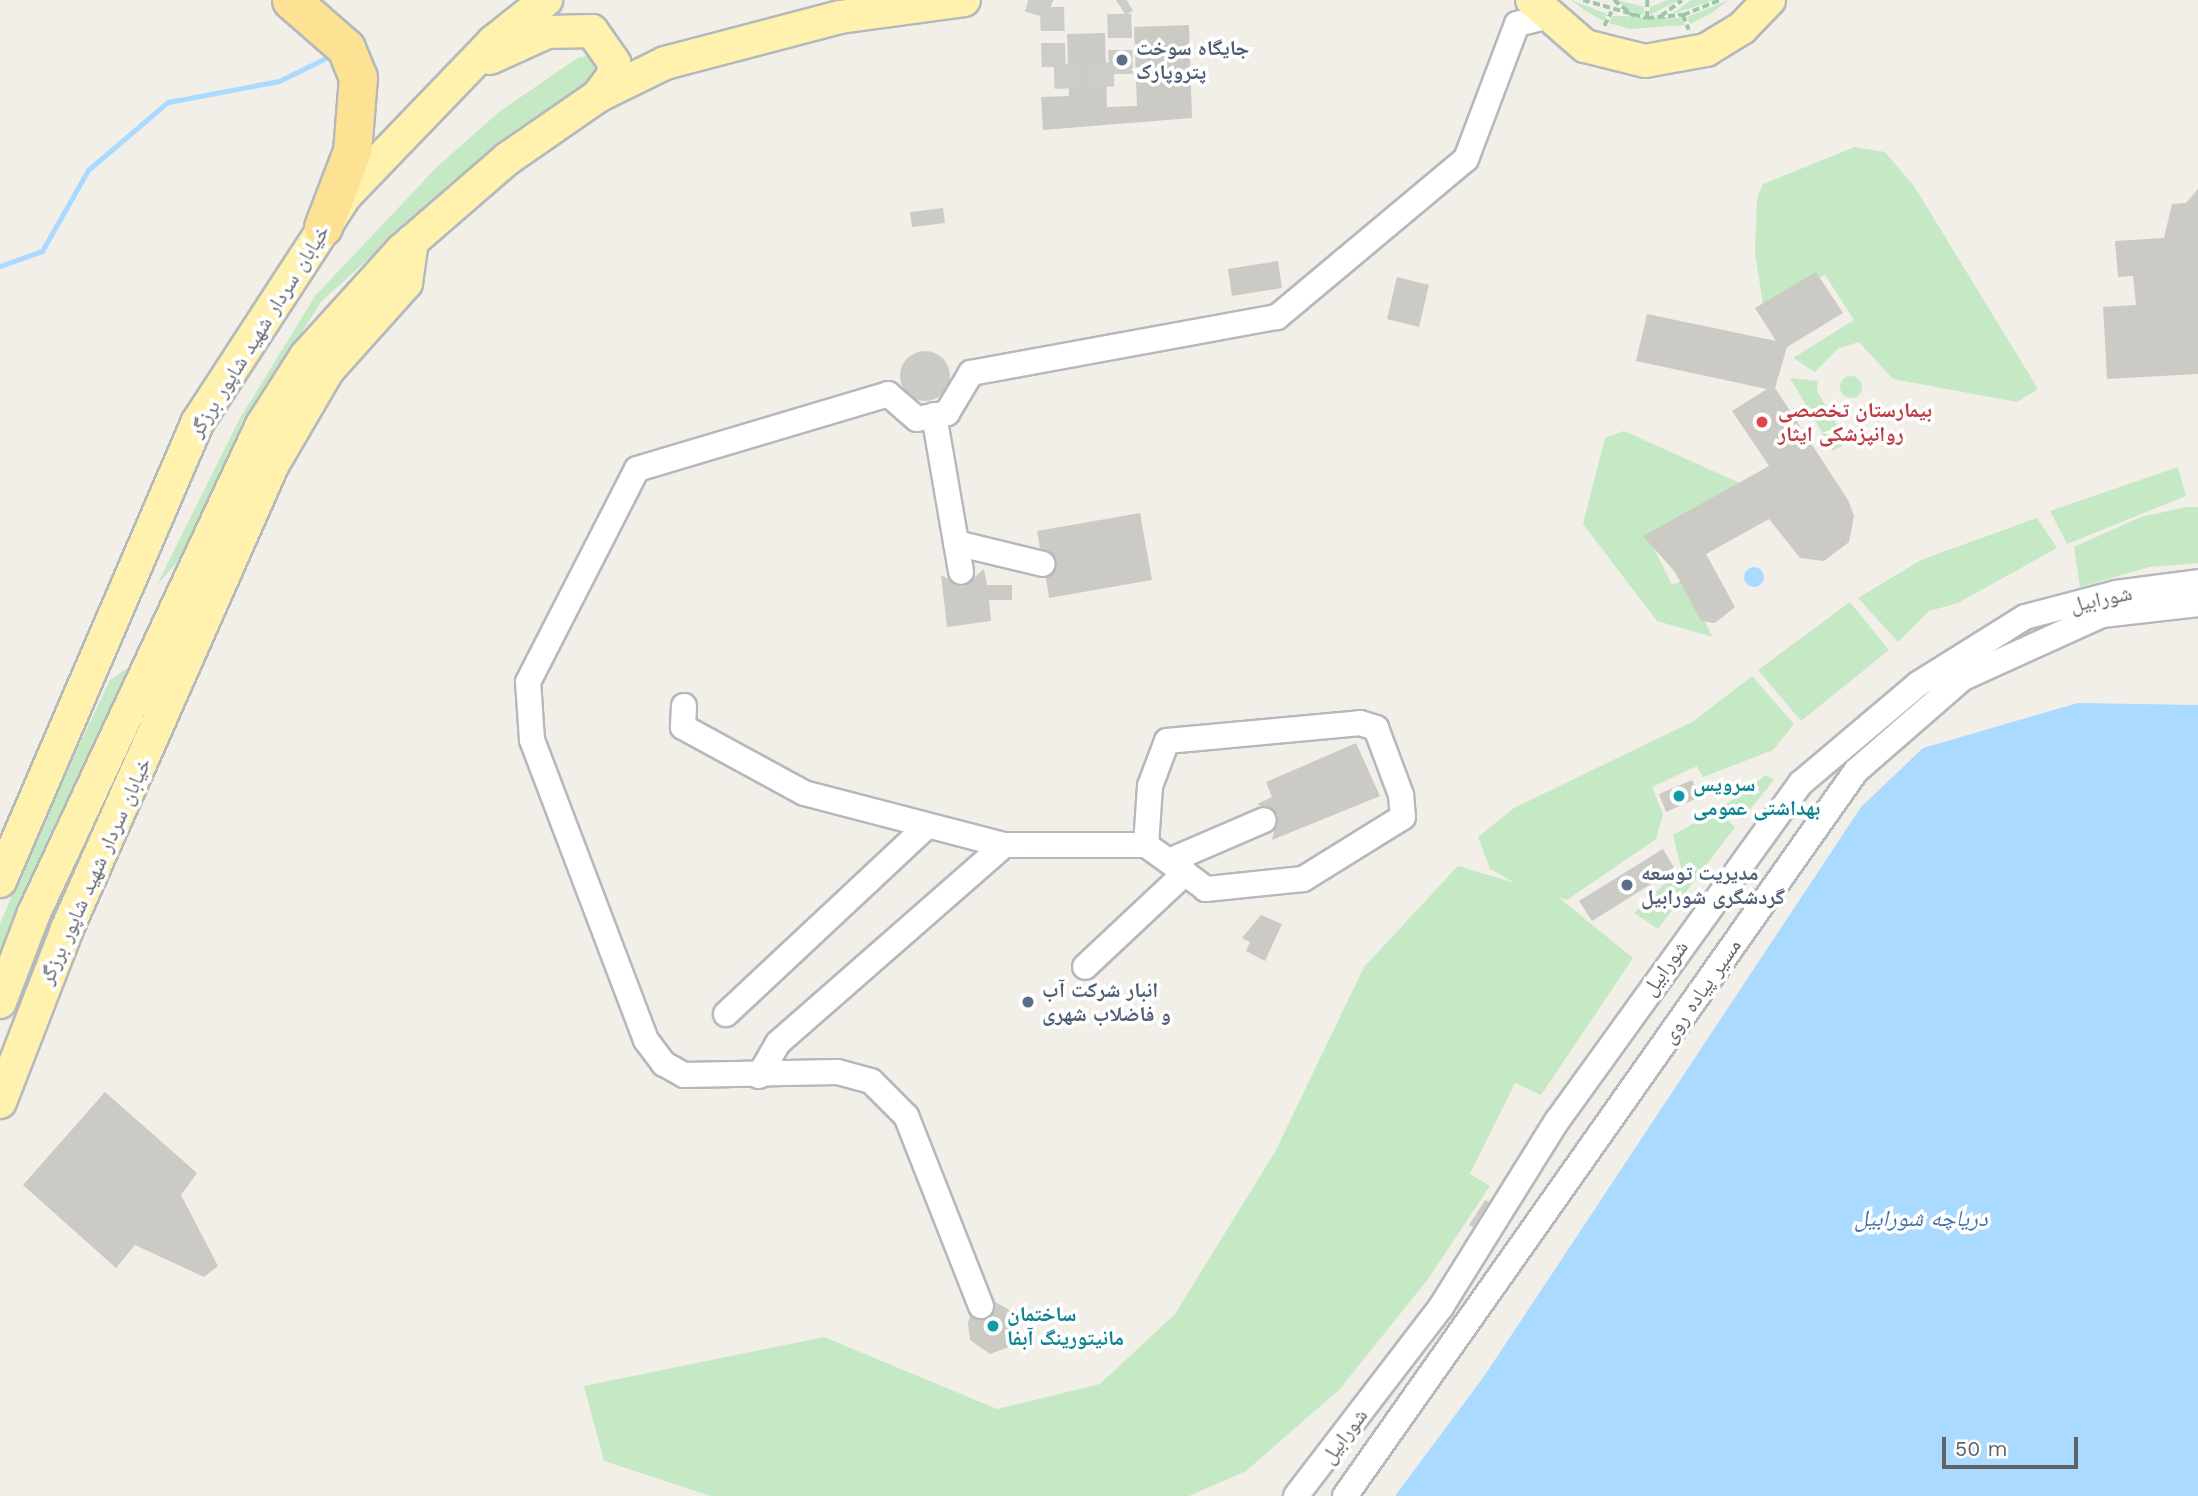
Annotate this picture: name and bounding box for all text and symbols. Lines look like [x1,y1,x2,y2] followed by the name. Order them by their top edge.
[1136,35,1249,85] place label: جایگاه سوخت پتروپارک
[1114,52,1130,68] marker: جایگاه سوخت پتروپارک
[183,220,335,442] street label: خیابان سردار شهید شاپور برزگر
[1778,397,1932,447] place label: بیمارستان تخصصی روانپزشکی ایثار
[1752,412,1772,432] marker: بیمارستان تخصصی روانپزشکی ایثار
[2068,580,2134,618] street label: شورابیل
[34,754,156,988] street label: خیابان سردار شهید شاپور برزگر
[1693,771,1820,821] place label: سرویس بهداشتی عمومی
[1671,788,1687,804] marker: سرویس بهداشتی عمومی
[1641,860,1785,910] place label: مدیریت توسعه گردشگری شورابیل
[1619,877,1635,893] marker: مدیریت توسعه گردشگری شورابیل
[1656,934,1746,1048] street label: مسیر پیاده روی
[1636,935,1694,1001] street label: شورابیل
[1042,977,1171,1027] place label: انبار شرکت آب و فاضلاب شهری
[1020,994,1036,1010] marker: انبار شرکت آب و فاضلاب شهری
[1854,1205,1988,1233] water label: دریاچه شورابیل
[1007,1301,1124,1351] place label: ساختمان مانیتورینگ آبفا
[985,1318,1001,1334] marker: ساختمان مانیتورینگ آبفا
[1315,1403,1373,1469] street label: شورابیل
[1946,1422,2082,1466] scale bar
[1955,1436,2007,1461] text: 50 m

